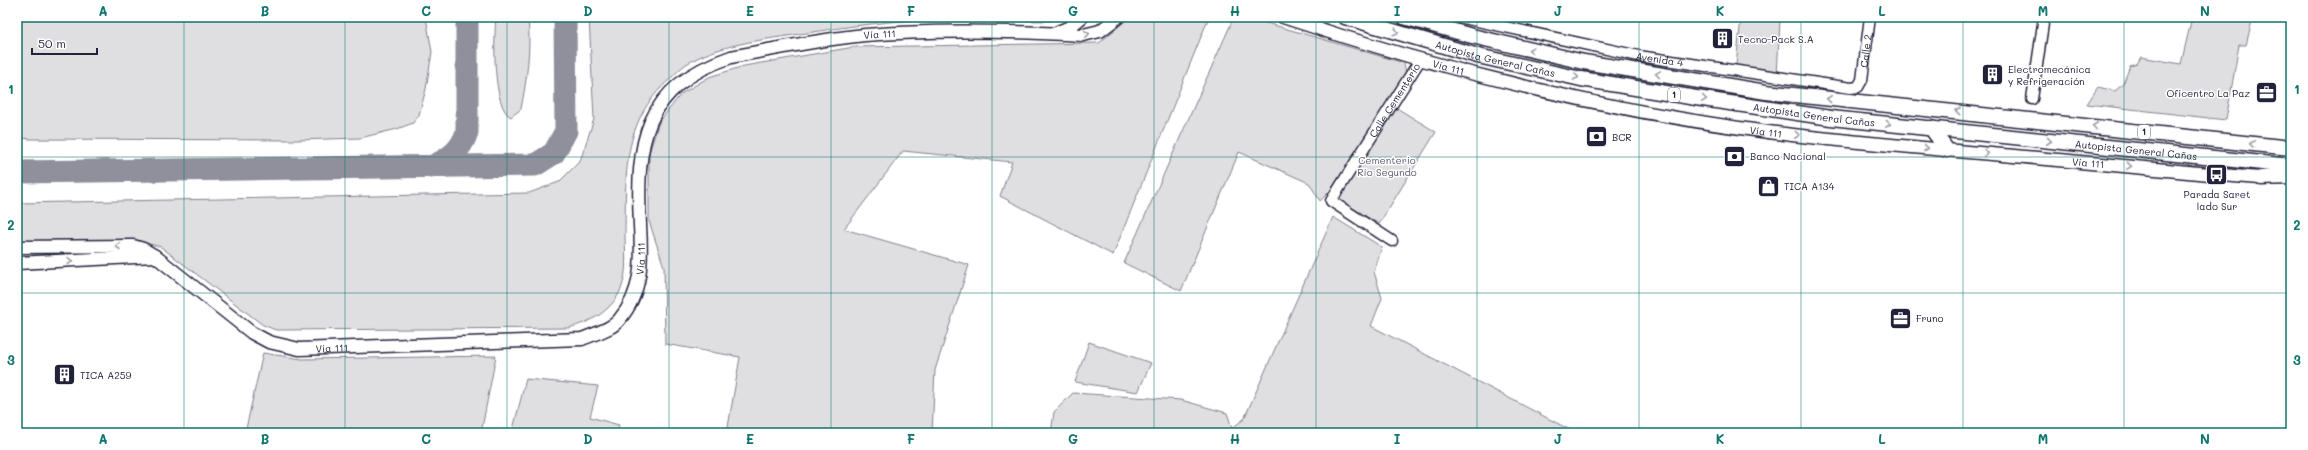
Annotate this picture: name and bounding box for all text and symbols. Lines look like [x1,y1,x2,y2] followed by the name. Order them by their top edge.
[98,2,108,19] text: A
[261,2,270,19] text: B
[421,2,431,19] text: C
[583,2,593,19] text: D
[746,2,754,19] text: E
[907,2,915,19] text: F
[1068,2,1078,19] text: G
[1230,2,1240,19] text: H
[1394,2,1401,19] text: I
[1554,2,1562,19] text: J
[1716,2,1725,19] text: K
[1878,2,1886,19] text: L
[2038,2,2048,19] text: M
[2200,2,2210,19] text: N
[863,26,896,42] street label: Vía 111
[1709,26,1735,52] building icon: Tecno-Pack S.A
[1392,28,1399,36] one-way arrow
[32,30,97,56] scale bar
[1084,30,1090,39] one-way arrow
[1738,32,1814,46] place label: Tecno-Pack S.A
[1857,34,1875,68] street label: Calle 2
[38,35,66,51] text: 50 m
[1434,37,1557,80] street label: Autopista General Cañas
[1528,46,1534,54] one-way arrow
[1635,49,1684,70] street label: Avenida 4
[1431,56,1466,78] street label: Vía 111
[1366,60,1423,140] street label: Calle Cementerio
[1979,62,2005,88] building icon: Electromecánica y Refrigeración
[2008,62,2091,88] place label: Electromecánica y Refrigeración
[1655,70,1661,79] one-way arrow
[1573,73,1579,81] one-way arrow
[8,80,14,97] text: 1
[2253,80,2279,106] office icon: Oficentro La Paz
[2294,80,2300,97] text: 1
[2166,86,2250,100] place label: Oficentro La Paz
[1668,88,1680,102] road number: 1
[1701,94,1707,103] one-way arrow
[1825,94,1832,103] one-way arrow
[1752,100,1876,130] street label: Autopista General Cañas
[1955,107,1961,116] one-way arrow
[1885,119,1891,128] one-way arrow
[2092,122,2098,131] one-way arrow
[1749,123,1783,141] street label: Vía 111
[1583,124,1609,150] bank icon: BCR
[2138,125,2150,139] road number: 1
[1612,130,1632,144] place label: BCR
[1794,130,1800,139] one-way arrow
[2046,136,2052,145] one-way arrow
[2074,136,2198,163] street label: Autopista General Cañas
[2249,140,2255,149] one-way arrow
[1722,143,1748,169] bank icon: Banco Nacional
[1923,143,1929,152] one-way arrow
[1750,149,1826,163] place label: Banco Nacional
[1982,149,1989,158] one-way arrow
[1357,153,1417,179] park label: Cementerio Río Segundo
[2071,154,2105,171] street label: Vía 111
[2126,161,2132,170] one-way arrow
[2204,161,2230,187] bus stop icon: Parada Saret lado Sur
[1756,173,1782,199] shop icon: TICA A134
[1784,179,1834,193] place label: TICA A134
[2184,187,2250,213] place label: Parada Saret lado Sur
[7,216,15,233] text: 2
[2293,216,2301,233] text: 2
[115,242,121,250] one-way arrow
[632,242,648,276] street label: Vía 111
[67,257,73,265] one-way arrow
[1888,305,1914,331] office icon: Fruno
[1916,311,1944,325] place label: Fruno
[315,340,348,355] street label: Vía 111
[7,351,15,368] text: 3
[2293,351,2301,368] text: 3
[51,362,77,388] building icon: TICA A259
[80,368,132,382] place label: TICA A259
[98,430,108,447] text: A
[261,430,270,447] text: B
[421,430,431,447] text: C
[583,430,593,447] text: D
[746,430,754,447] text: E
[907,430,915,447] text: F
[1068,430,1078,447] text: G
[1230,430,1240,447] text: H
[1394,430,1401,447] text: I
[1554,430,1562,447] text: J
[1716,430,1725,447] text: K
[1878,430,1886,447] text: L
[2038,430,2048,447] text: M
[2200,430,2210,447] text: N

